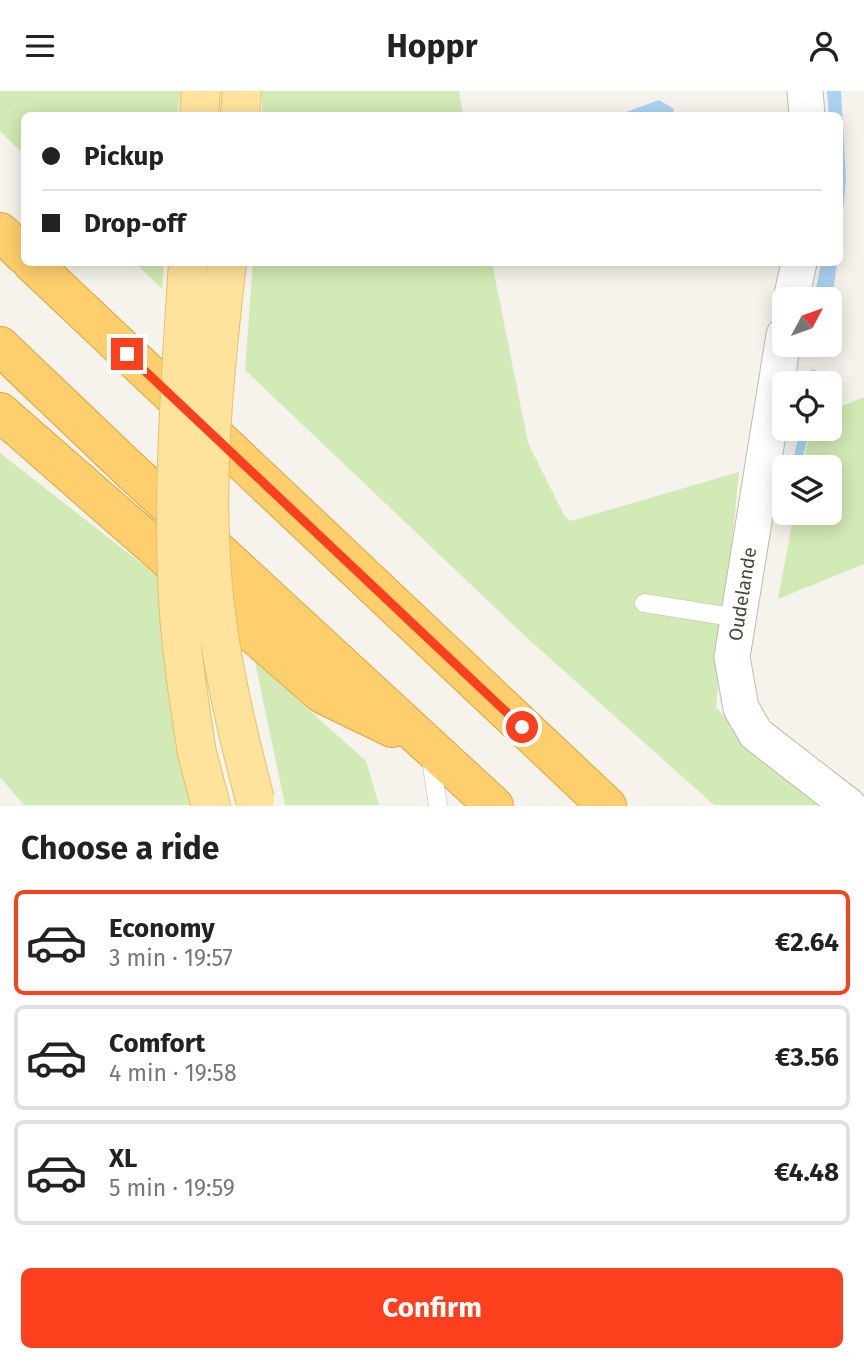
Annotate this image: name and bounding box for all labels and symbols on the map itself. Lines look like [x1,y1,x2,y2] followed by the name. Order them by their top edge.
[772,287,842,357] north arrow
[111,338,143,370] route end
[724,546,761,643] street label: Oudelande
[506,711,538,743] route start

